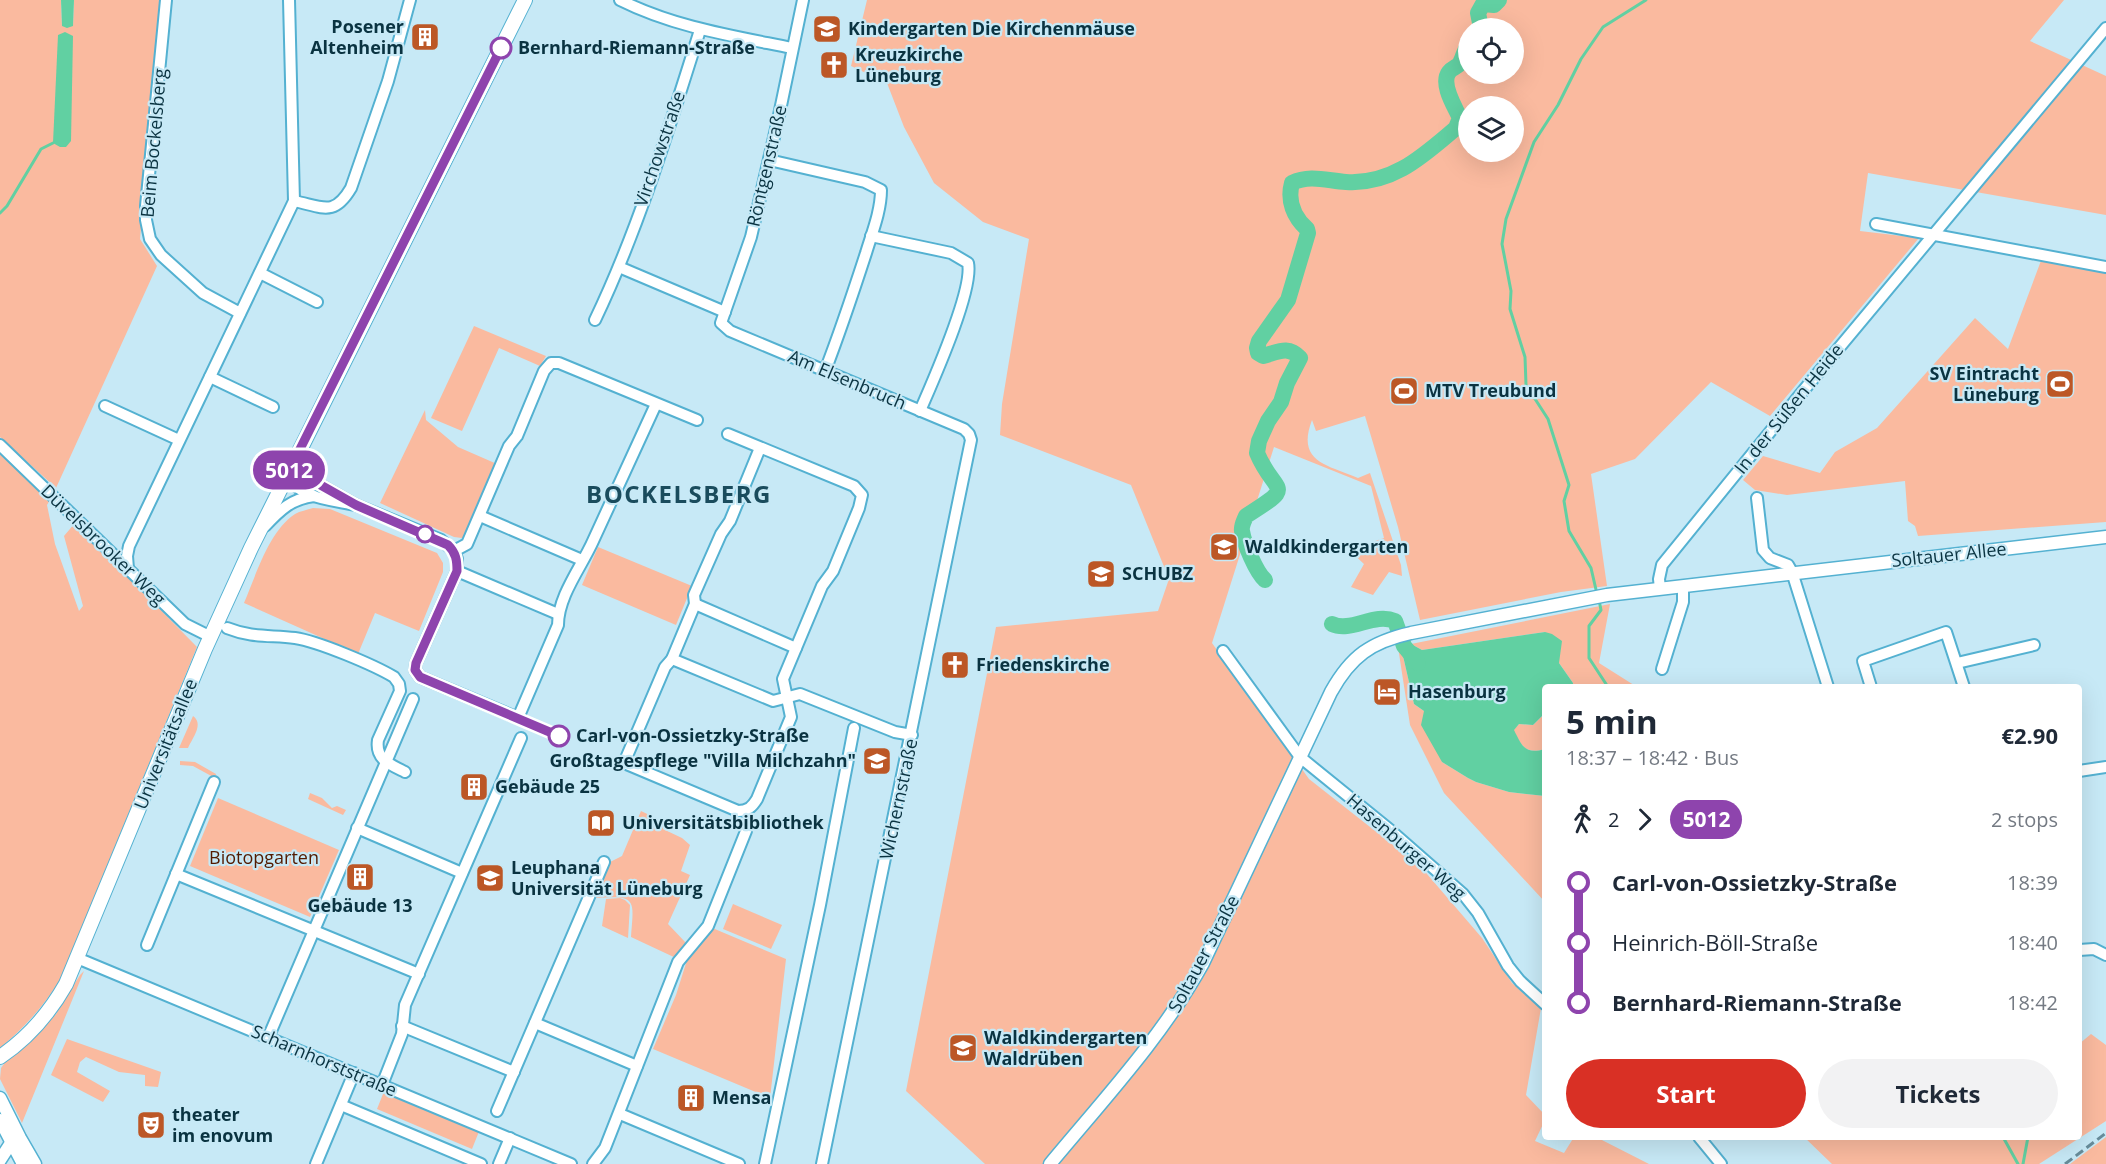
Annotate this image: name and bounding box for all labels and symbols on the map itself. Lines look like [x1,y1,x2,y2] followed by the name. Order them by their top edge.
[811,13,843,45] school or university icon: Kindergarten Die Kirchenmäuse
[310,14,404,59] place label: Posener Altenheim
[848,16,1135,40] place label: Kindergarten Die Kirchenmäuse
[409,21,441,53] building icon: Posener Altenheim
[518,35,755,59] place label: Bernhard-Riemann-Straße
[490,37,512,59] marker: Bernhard-Riemann-Straße
[855,42,963,87] place label: Kreuzkirche Lüneburg
[818,49,850,81] church icon: Kreuzkirche Lüneburg
[135,67,171,218] street label: Beim Bockelsberg
[628,88,690,210] street label: Virchowstraße
[740,103,792,229] street label: Röntgenstraße
[1728,338,1848,478] street label: In der Süßen Heide
[785,343,910,415] street label: Am Elsenbruch
[1930,361,2039,406] place label: SV Eintracht Lüneburg
[2044,368,2076,400] sports icon: SV Eintracht Lüneburg
[1388,375,1420,407] sports icon: MTV Treubund
[1425,378,1556,402] place label: MTV Treubund
[247,450,331,490] line badge: 5012
[586,477,772,510] district label: BOCKELSBERG
[36,479,171,610] street label: Düvelsbrooker Weg
[416,525,434,543] unlabelled marker
[1208,531,1240,563] school or university icon: Waldkindergarten
[1245,534,1408,558] place label: Waldkindergarten
[1890,536,2008,572] street label: Soltauer Allee
[1085,558,1117,590] school or university icon: SCHUBZ
[1122,561,1193,585] place label: SCHUBZ
[939,649,971,681] church icon: Friedenskirche
[976,652,1110,676] place label: Friedenskirche
[128,675,202,813] street label: Universitätsallee
[1371,676,1403,708] hotel icon: Hasenburg
[1408,679,1506,703] place label: Hasenburg
[576,723,809,747] place label: Carl-von-Ossietzky-Straße
[548,725,570,747] marker: Carl-von-Ossietzky-Straße
[873,736,923,861] street label: Wichernstraße
[861,745,893,777] school or university icon: Großtagespflege "Villa Milchzahn"
[549,748,856,772] place label: Großtagespflege "Villa Milchzahn"
[458,771,490,803] building icon: Gebäude 25
[495,774,600,798] place label: Gebäude 25
[1342,788,1472,905] street label: Hasenburger Weg
[585,807,617,839] library icon: Universitätsbibliothek
[622,810,825,834] place label: Universitätsbibliothek
[209,845,319,869] park label: Biotopgarten
[511,855,703,900] place label: Leuphana Universität Lüneburg
[344,861,376,893] building icon: Gebäude 13
[474,862,506,894] school or university icon: Leuphana Universität Lüneburg
[1162,891,1244,1016] street label: Soltauer Straße
[307,893,413,917] place label: Gebäude 13
[248,1019,401,1102] street label: Scharnhorststraße
[984,1025,1147,1070] place label: Waldkindergarten Waldrüben
[947,1032,979,1064] school or university icon: Waldkindergarten Waldrüben
[675,1082,707,1114] building icon: Mensa
[712,1085,771,1109] place label: Mensa
[172,1102,273,1147] place label: theater im enovum
[135,1109,167,1141] theatre icon: theater im enovum

